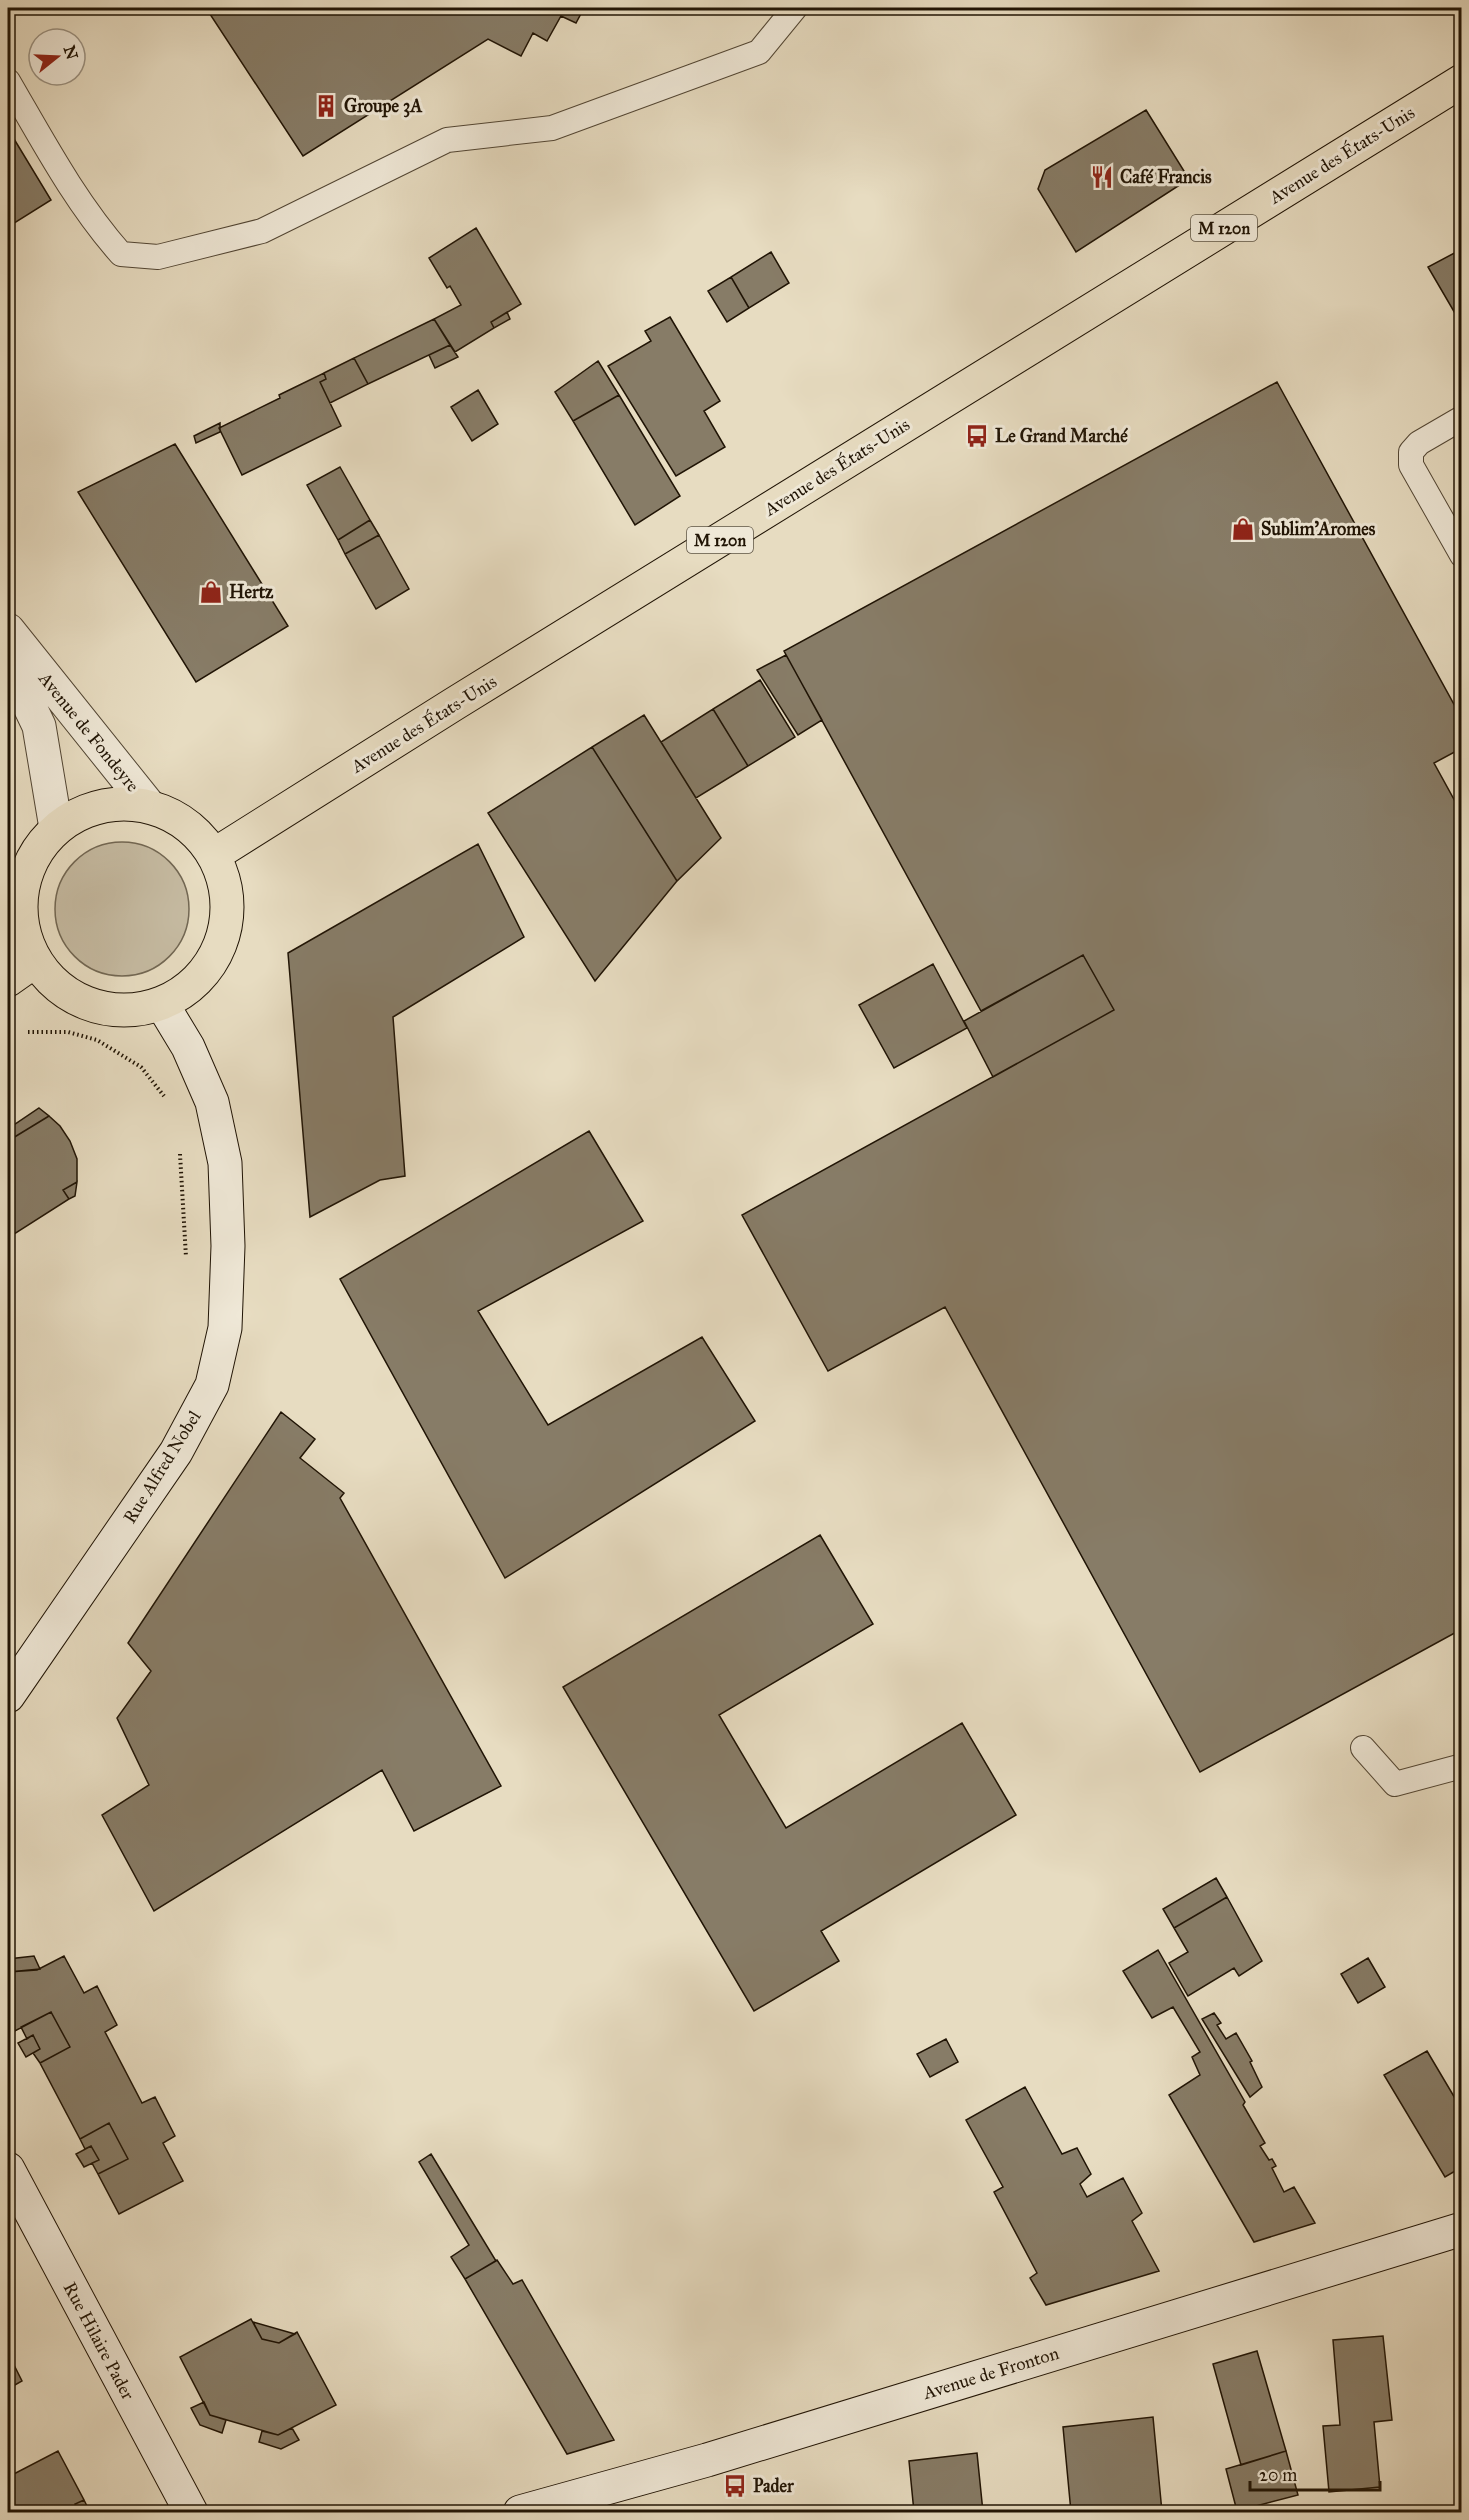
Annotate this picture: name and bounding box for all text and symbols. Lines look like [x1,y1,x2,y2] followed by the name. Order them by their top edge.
[27,27,87,87] north arrow
[60,43,82,62] text: N
[313,93,339,119] building icon: Groupe 3A
[344,95,423,118] place label: Groupe 3A
[1263,100,1419,209] street label: Avenue des États-Unis
[1089,164,1115,190] restaurant icon: Café Francis
[1120,166,1212,188] place label: Café Francis
[1191,215,1257,241] road number: M 120n
[758,412,914,521] street label: Avenue des États-Unis
[964,423,990,449] bus stop icon: Le Grand Marché
[995,425,1128,447] place label: Le Grand Marché
[1230,516,1256,542] shop icon: Sublim'Aromes
[1261,518,1376,540] place label: Sublim'Aromes
[687,527,753,553] road number: M 120n
[198,579,224,605] shop icon: Hertz
[229,581,274,603] place label: Hertz
[33,667,144,796] street label: Avenue de Fondeyre
[345,669,501,778] street label: Avenue des États-Unis
[119,1406,206,1527] street label: Rue Alfred Nobel
[59,2278,139,2404] street label: Rue Hilaire Pader
[920,2342,1062,2404] street label: Avenue de Fronton
[1250,2454,1380,2492] scale bar
[1259,2464,1297,2486] text: 20 m
[722,2473,748,2499] bus stop icon: Pader
[753,2475,795,2497] place label: Pader

